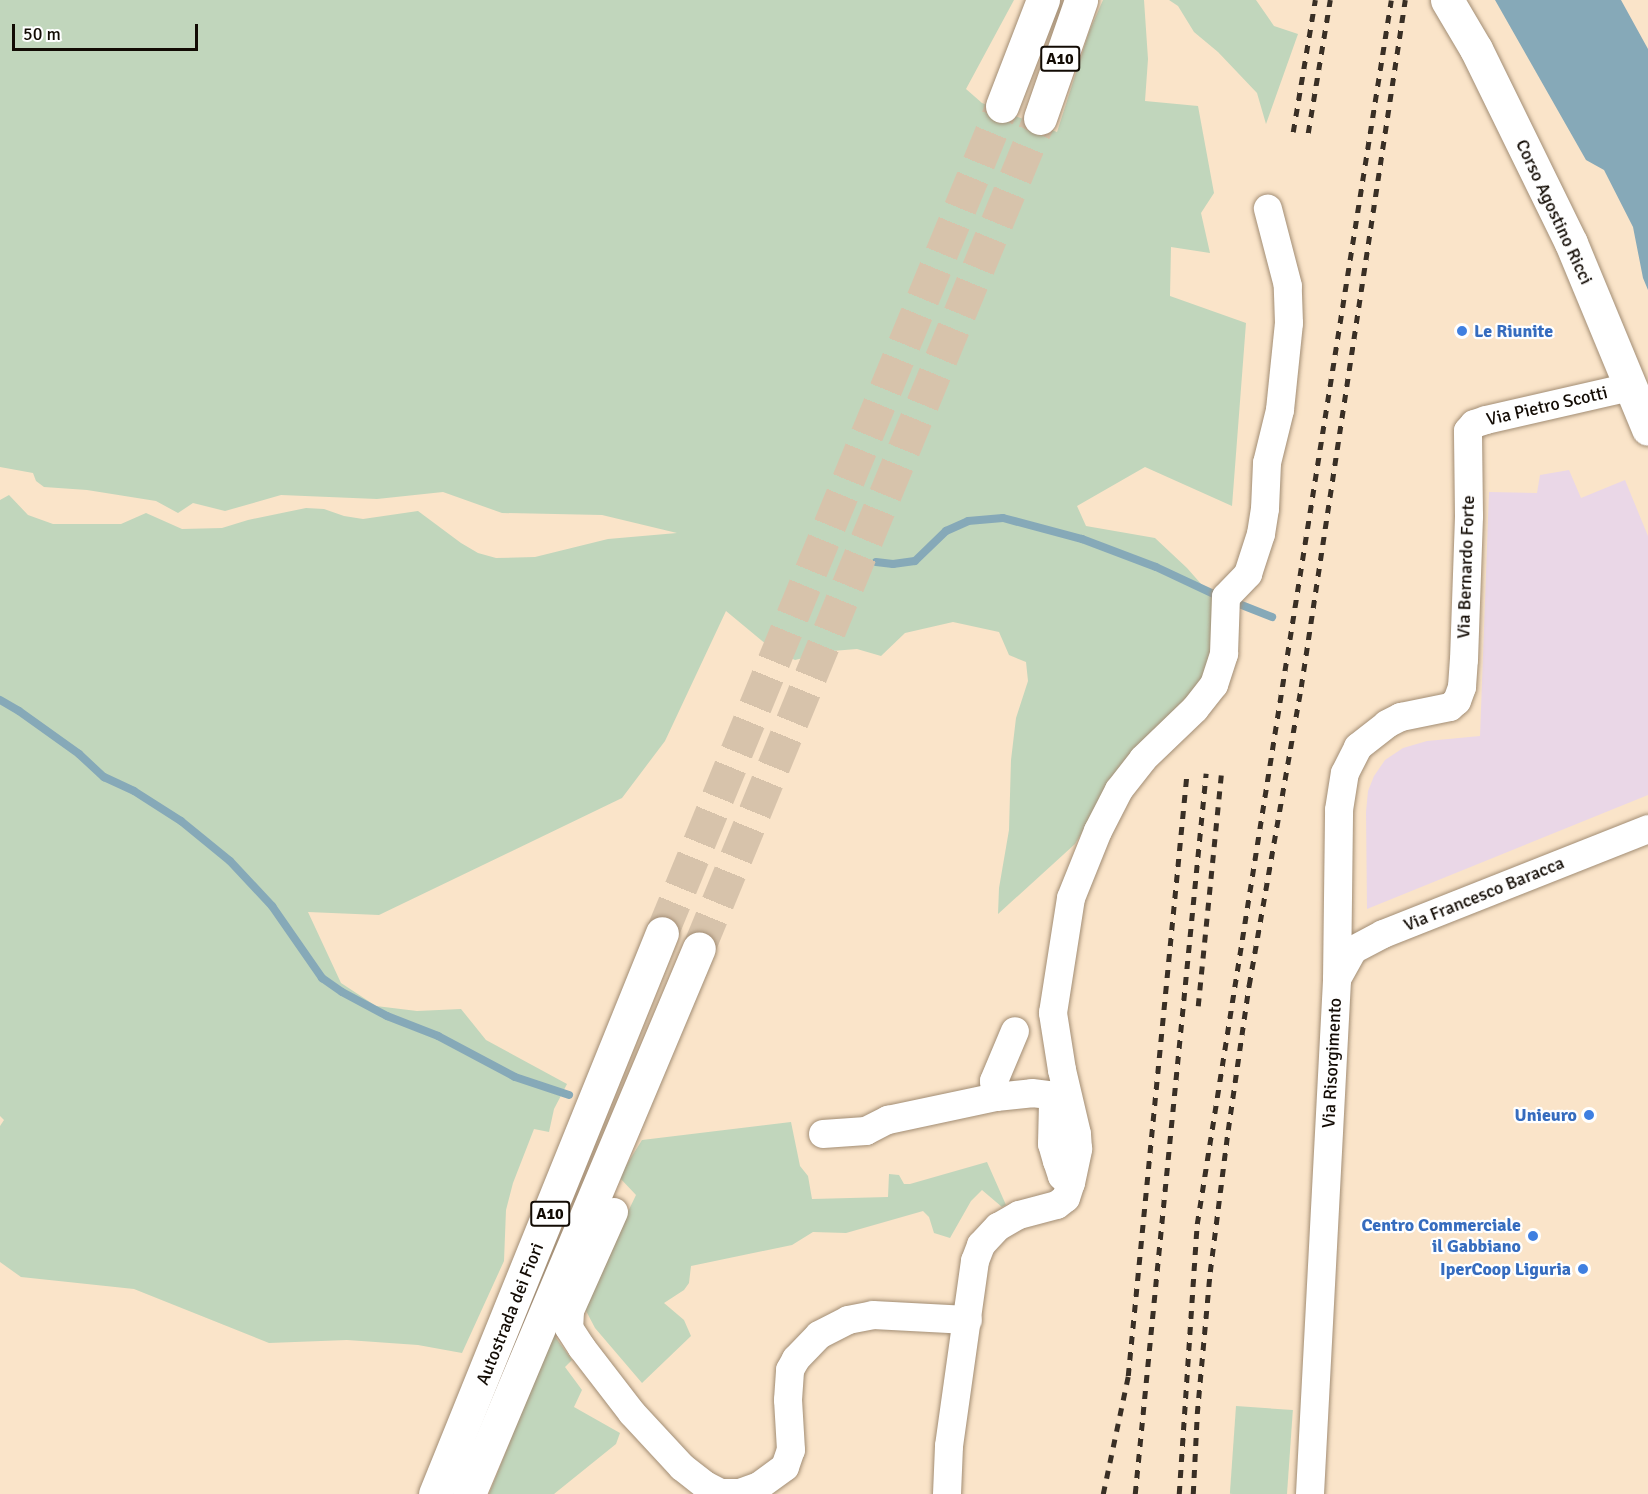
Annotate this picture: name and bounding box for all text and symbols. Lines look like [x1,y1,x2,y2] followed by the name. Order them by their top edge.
[15,12,201,50] scale bar
[23,23,61,45] text: 50 m
[1039,46,1081,72] road number: A10
[1511,136,1597,288] street label: Corso Agostino Ricci
[1474,320,1553,342] place label: Le Riunite
[1455,324,1469,338] marker: Le Riunite
[1484,382,1610,430] street label: Via Pietro Scotti
[1453,495,1479,639] street label: Via Bernardo Forte
[1401,852,1567,936] street label: Via Francesco Baracca
[1318,997,1346,1129] street label: Via Risorgimento
[1515,1104,1577,1126] place label: Unieuro
[1582,1108,1596,1122] marker: Unieuro
[529,1201,571,1227] road number: A10
[1361,1215,1521,1258] place label: Centro Commerciale il Gabbiano
[1526,1229,1540,1243] marker: Centro Commerciale il Gabbiano
[472,1240,548,1388] street label: Autostrada dei Fiori
[1440,1258,1571,1280] place label: IperCoop Liguria
[1576,1262,1590,1276] marker: IperCoop Liguria

